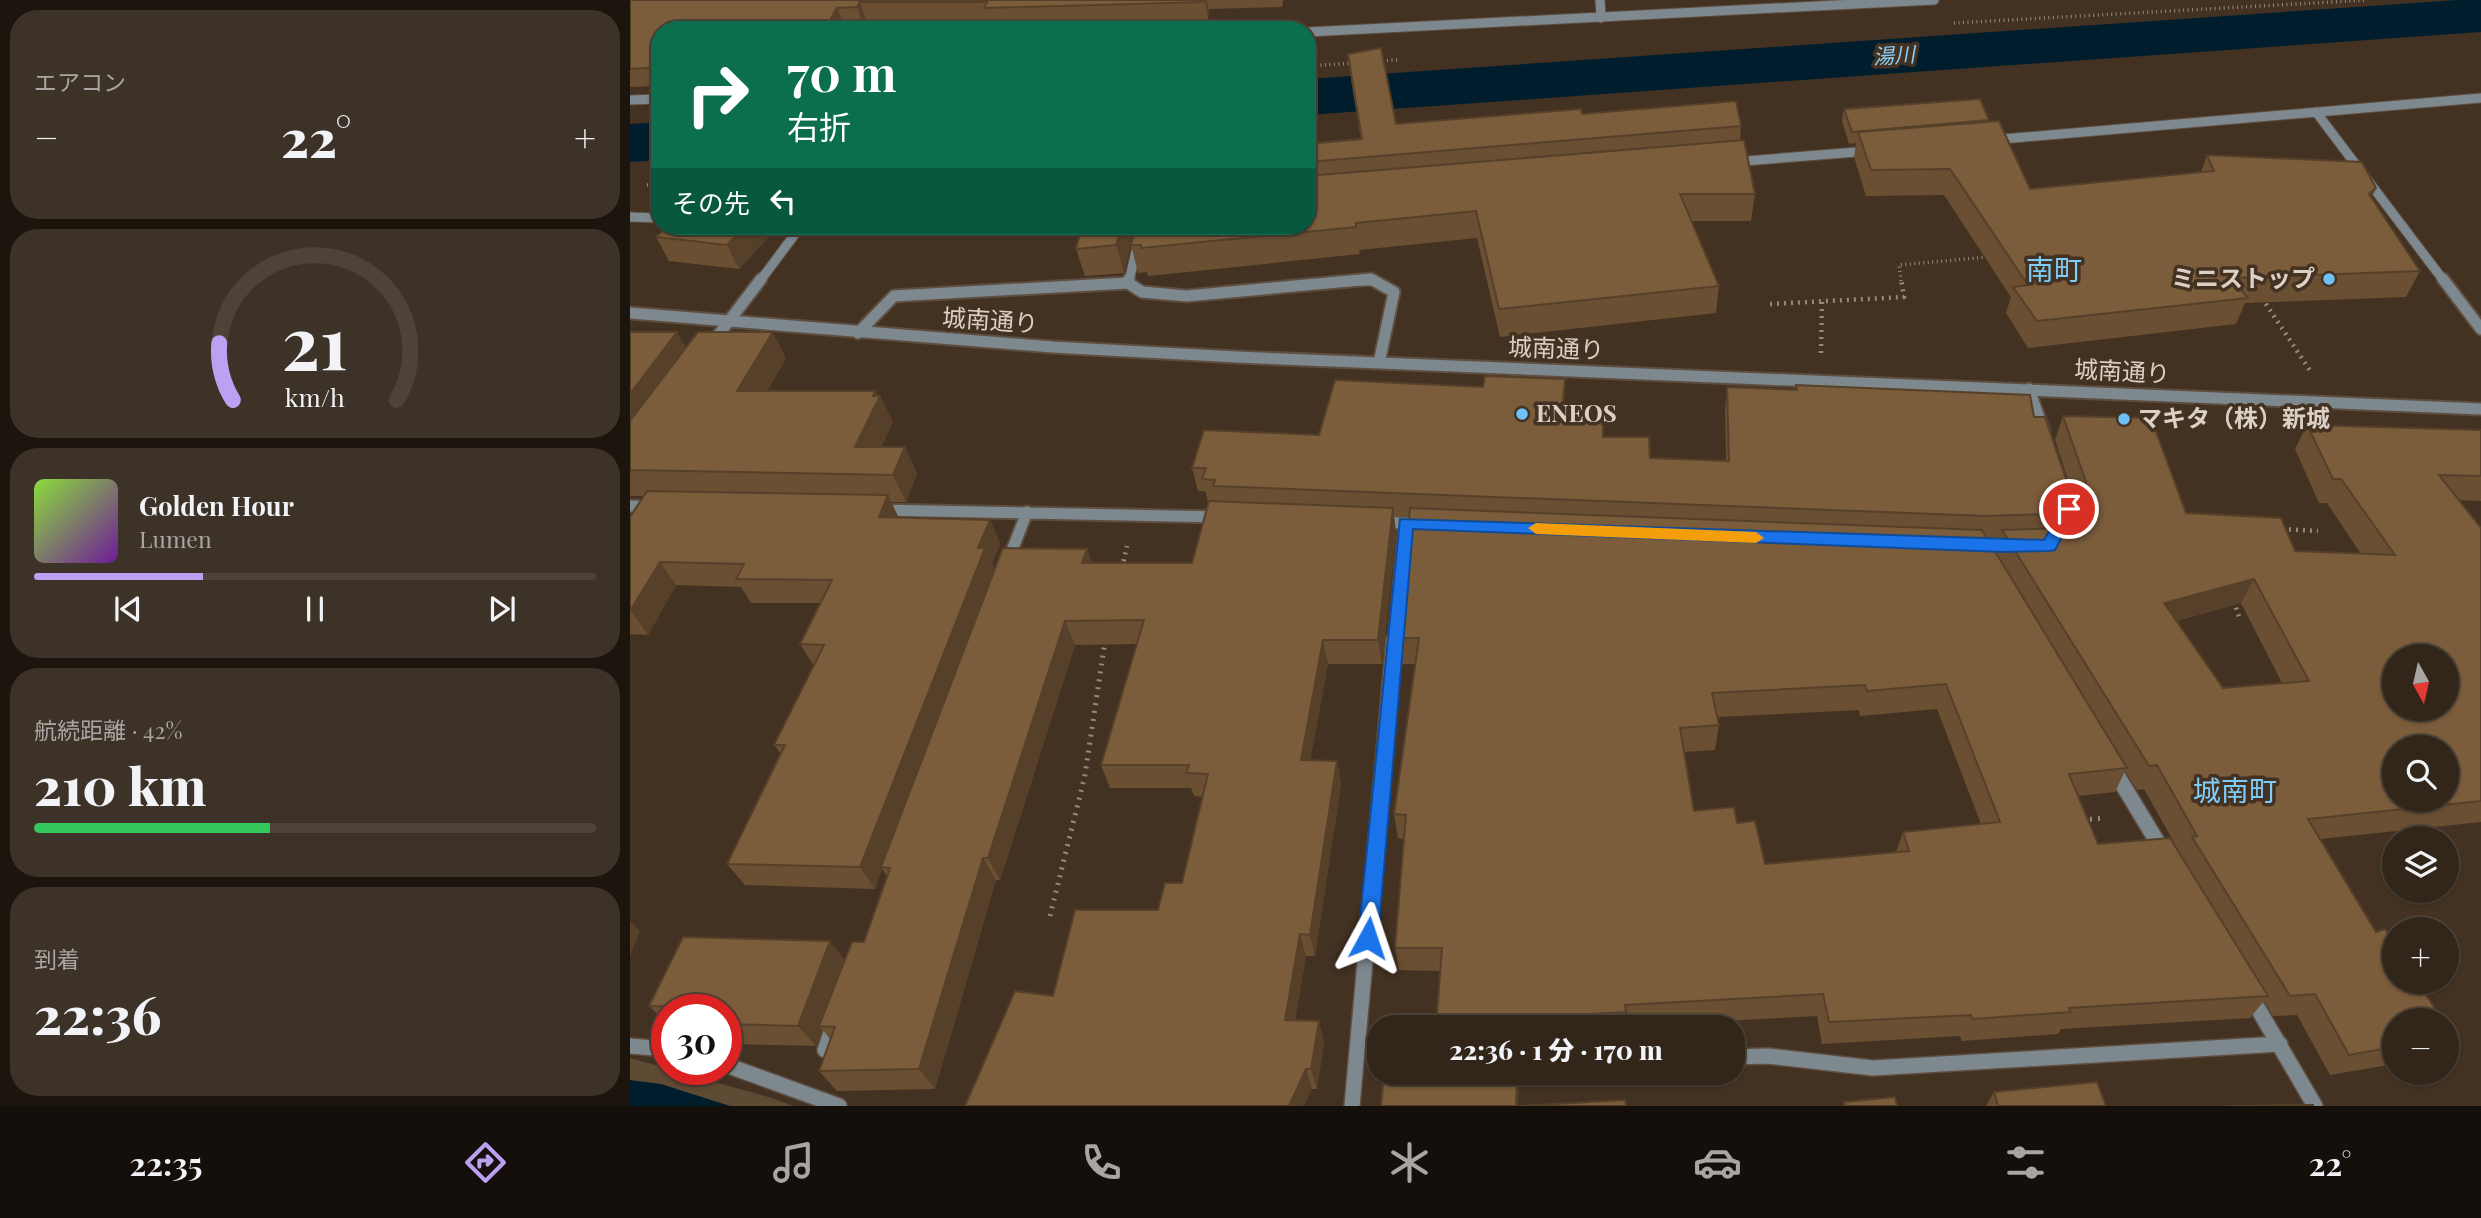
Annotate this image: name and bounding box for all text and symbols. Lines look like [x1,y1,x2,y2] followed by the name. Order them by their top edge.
[1872,38,1918,69] water label: 湯川
[787,39,897,104] text: 70 m
[672,49,763,140] icon: right
[34,66,126,97] text: エアコン
[281,102,351,171] text: 22°
[787,104,851,147] text: 右折
[34,111,59,162] text: −
[574,111,596,162] text: +
[764,182,802,220] icon: left
[672,185,750,220] text: その先
[2026,250,2082,287] district label: 南町
[2171,261,2315,293] place label: ミニストップ
[2321,271,2337,287] marker: ミニストップ
[282,291,348,388] text: 21
[941,300,1039,338] street label: 城南通り
[1508,329,1605,365] street label: 城南通り
[2073,352,2171,388] street label: 城南通り
[285,380,345,413] text: km/h
[1536,396,1617,428] place label: ENEOS
[2138,401,2330,433] place label: マキタ（株）新城
[1514,406,1530,422] marker: ENEOS
[2116,411,2132,427] marker: マキタ（株）新城
[2039,479,2099,539] pin
[139,488,294,523] text: Golden Hour
[2050,490,2088,528] icon: arrive
[139,523,212,554] text: Lumen
[109,590,147,628] icon: previous
[296,590,334,628] icon: pause
[483,590,521,628] icon: next
[2382,644,2459,721] north arrow
[2382,644,2459,1085] map controls
[34,714,182,745] text: 航続距離 · 42%
[2382,735,2459,812] button: search
[34,750,206,819] text: 210 km
[2193,771,2277,808] district label: 城南町
[2382,826,2459,903] button: layers
[1331,901,1405,975] position arrow
[2382,917,2459,994] button: +
[34,943,80,974] text: 到着
[34,979,161,1048] text: 22:36
[651,994,742,1085] speed limit sign: 30
[2382,1008,2459,1085] button: −
[1449,1032,1663,1067] text: 22:36 · 1 分 · 170 m
[461,1138,510,1187] icon: directions
[769,1138,818,1187] icon: music
[1077,1138,1126,1187] icon: phone
[1385,1138,1434,1187] icon: climate
[1693,1138,1742,1187] icon: car
[2001,1138,2050,1187] icon: filters
[129,1141,203,1184] text: 22:35
[2309,1141,2351,1184] text: 22°

